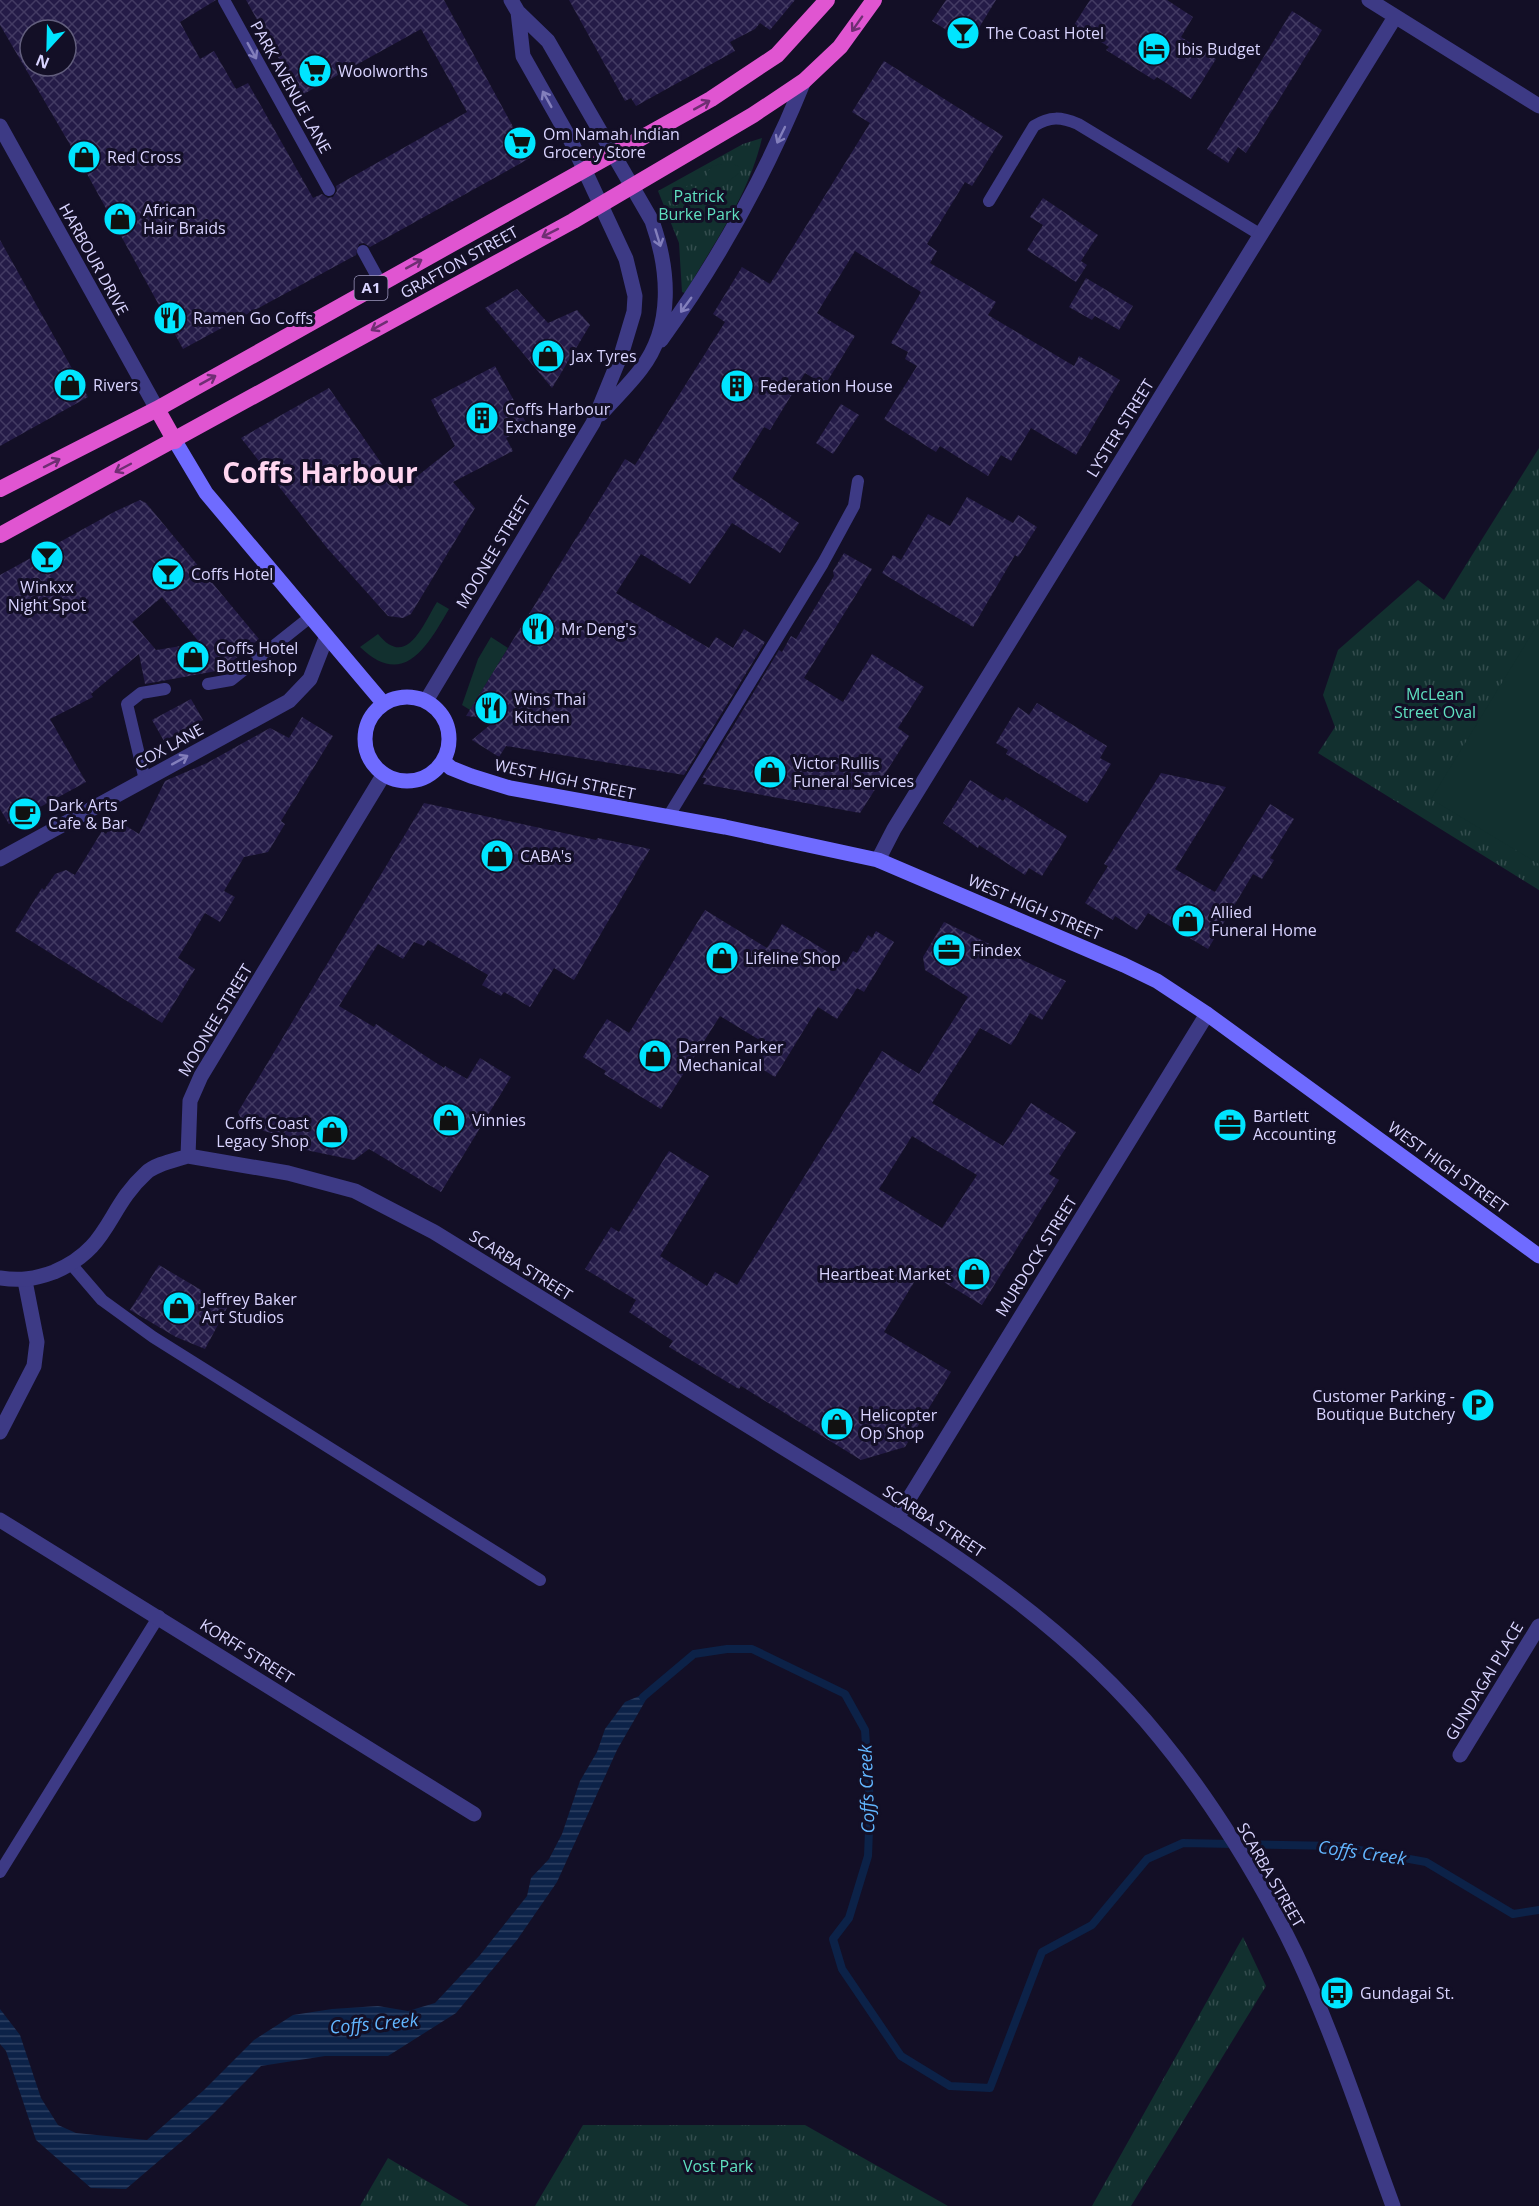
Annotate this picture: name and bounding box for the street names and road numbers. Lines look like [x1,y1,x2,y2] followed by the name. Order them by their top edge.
[245,17,337,157] street label: PARK AVENUE LANE
[54,199,134,319] street label: HARBOUR DRIVE
[396,220,522,303] street label: GRAFTON STREET
[354,276,388,300] road number: A1
[1081,375,1159,481] street label: LYSTER STREET
[451,492,535,612] street label: MOONEE STREET
[131,718,207,774] street label: COX LANE
[493,753,638,805] street label: WEST HIGH STREET
[965,869,1105,945] street label: WEST HIGH STREET
[173,960,257,1080] street label: MOONEE STREET
[1384,1116,1513,1218] street label: WEST HIGH STREET
[990,1191,1082,1320] street label: MURDOCK STREET
[465,1225,577,1306] street label: SCARBA STREET
[879,1480,989,1562] street label: SCARBA STREET
[196,1613,298,1689] street label: KORFF STREET
[1440,1618,1528,1744] street label: GUNDAGAI PLACE
[1232,1819,1310,1932] street label: SCARBA STREET

